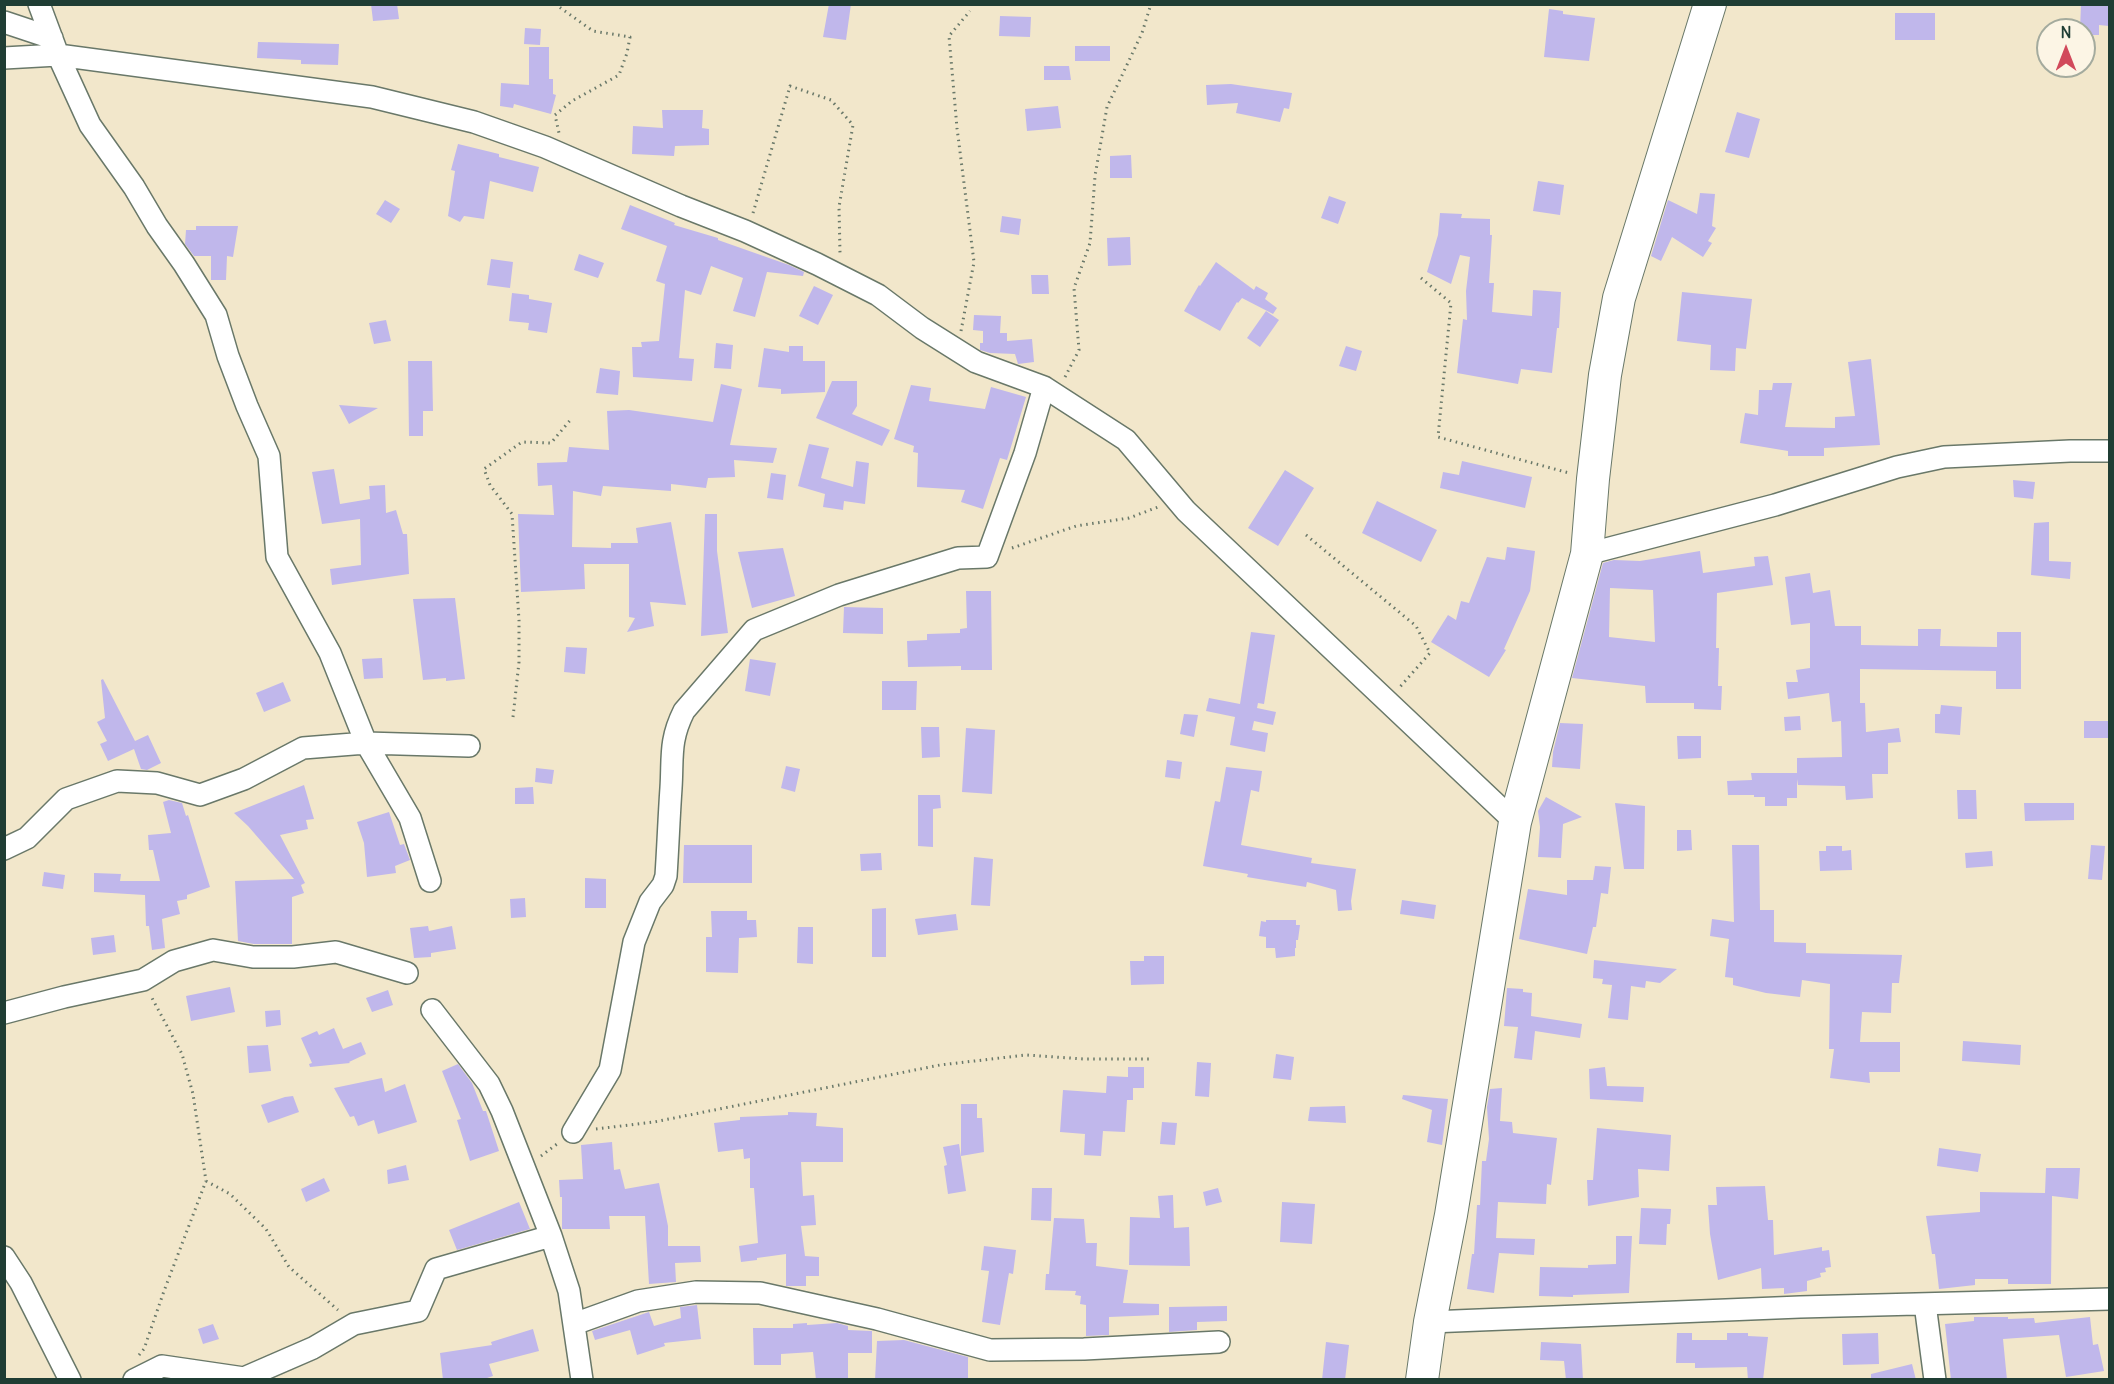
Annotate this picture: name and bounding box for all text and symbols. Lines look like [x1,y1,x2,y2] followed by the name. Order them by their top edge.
[2036,18,2096,78] north arrow
[2060,22,2072,42] text: N

